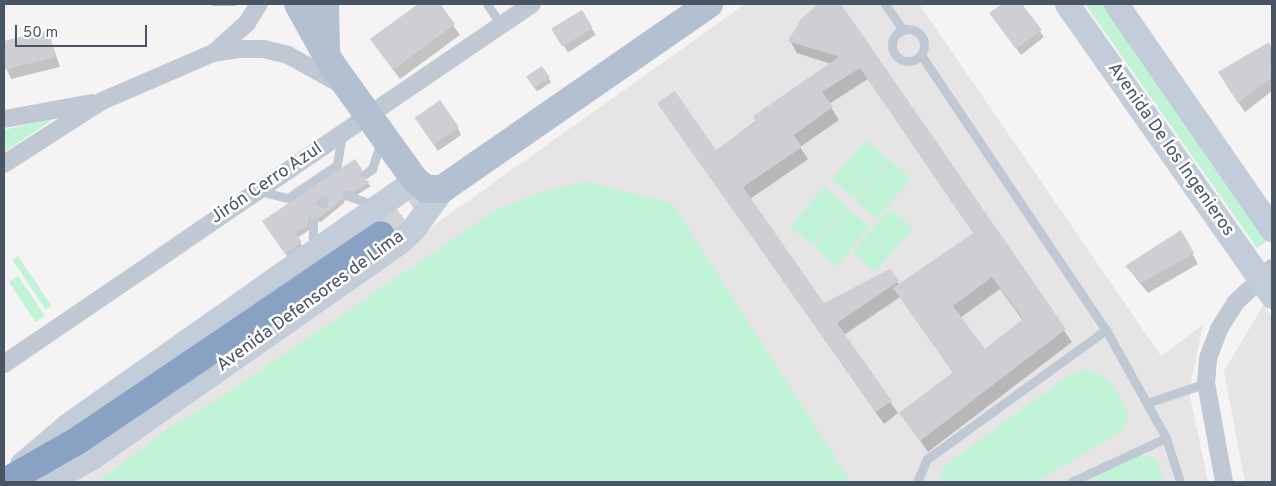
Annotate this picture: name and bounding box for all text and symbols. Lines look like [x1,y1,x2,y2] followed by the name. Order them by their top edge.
[18,15,150,47] scale bar
[23,24,58,43] text: 50 m
[1102,59,1238,241] street label: Avenida De los Ingenieros
[207,138,327,230] street label: Jirón Cerro Azul
[213,227,409,377] street label: Avenida Defensores de Lima

